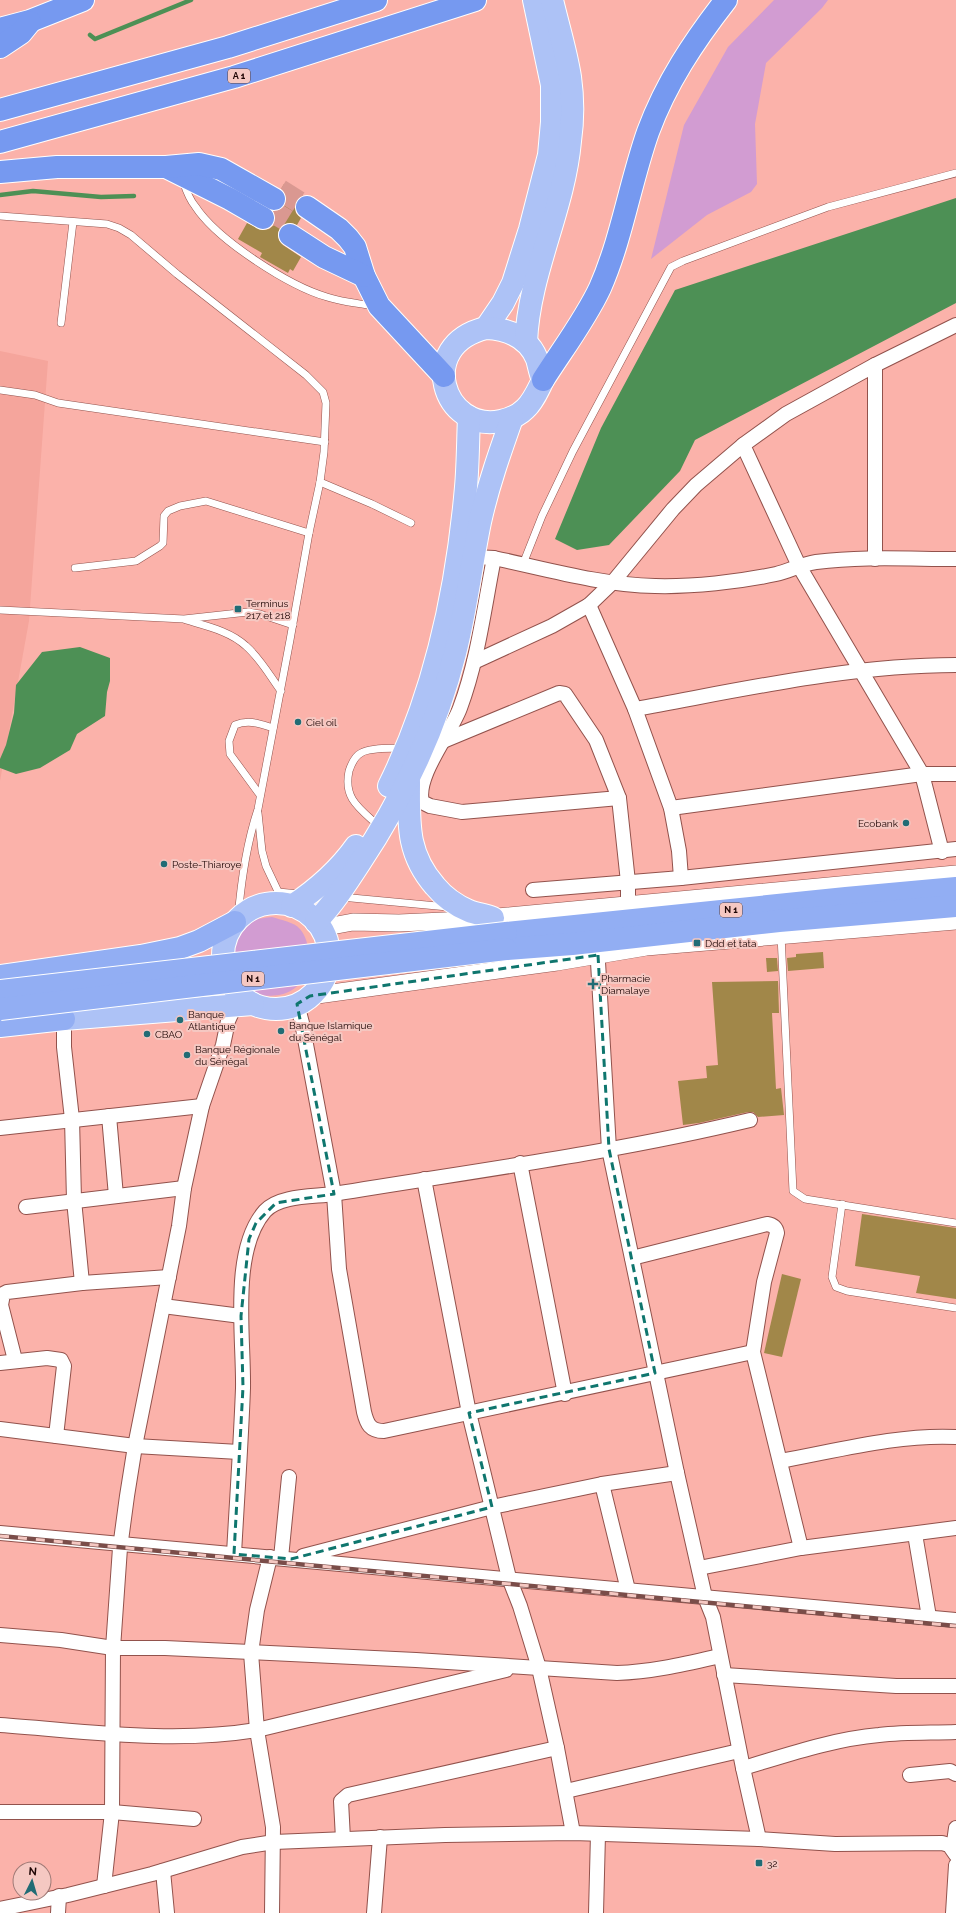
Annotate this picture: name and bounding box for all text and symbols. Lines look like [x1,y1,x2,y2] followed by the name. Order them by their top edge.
[228,69,250,83] road number: A 1
[246,598,291,621] place label: Terminus 217 et 218
[233,604,243,614] marker: Terminus 217 et 218
[293,717,303,727] marker: Ciel oil
[306,717,337,728] place label: Ciel oil
[858,818,899,829] place label: Ecobank
[901,818,911,828] marker: Ecobank
[159,859,169,869] marker: Poste-Thiaroye
[172,859,242,870] place label: Poste-Thiaroye
[720,903,742,917] road number: N 1
[692,938,702,948] marker: Ddd et tata
[705,938,756,949] place label: Ddd et tata
[242,972,264,986] road number: N 1
[601,973,650,996] place label: Pharmacie Diamalaye
[588,979,598,989] marker: Pharmacie Diamalaye
[188,1009,235,1032] place label: Banque Atlantique
[175,1015,185,1025] marker: Banque Atlantique
[289,1020,372,1043] place label: Banque Islamique du Sénégal
[276,1026,286,1036] marker: Banque Islamique du Sénégal
[142,1029,152,1039] marker: CBAO
[155,1029,183,1040] place label: CBAO
[195,1044,280,1067] place label: Banque Régionale du Sénégal
[182,1050,192,1060] marker: Banque Régionale du Sénégal
[754,1858,764,1868] marker: 32
[767,1858,778,1869] place label: 32
[12,1861,52,1901] north arrow
[28,1865,38,1878] text: N

